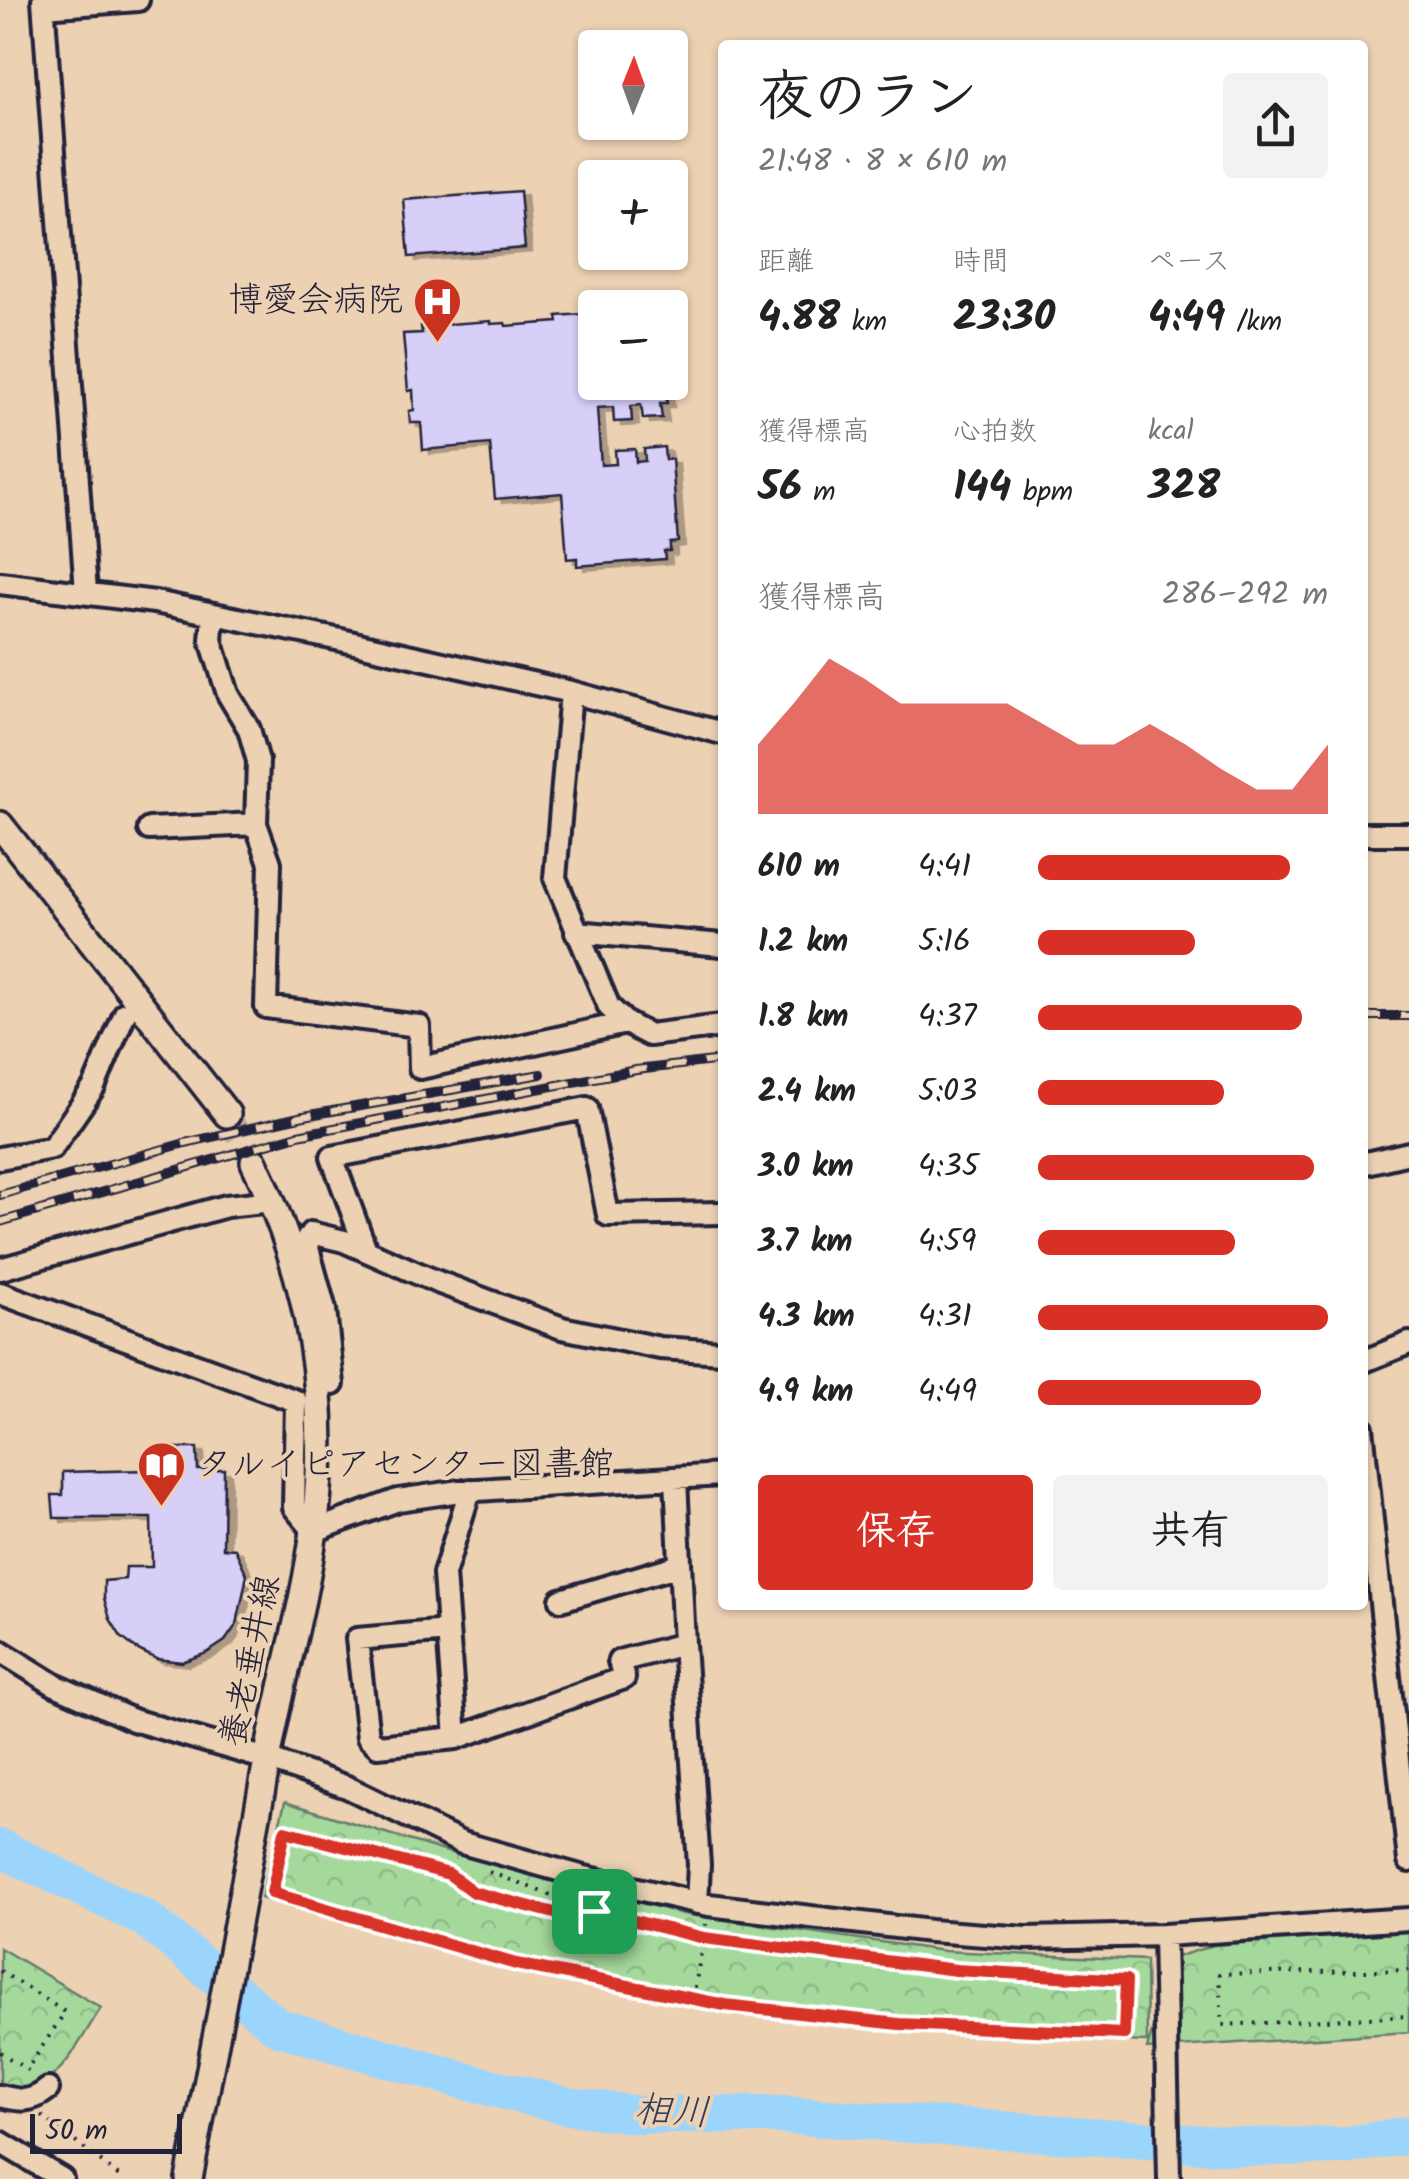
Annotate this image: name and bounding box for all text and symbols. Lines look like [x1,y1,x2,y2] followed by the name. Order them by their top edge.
[578,30,688,140] north arrow
[578,30,688,400] map controls
[758,56,978,143] text: 夜のラン
[1223,73,1328,178] button: share
[758,137,1007,188] text: 21:48 · 8 × 610 m
[578,160,688,270] button: +
[758,240,814,285] text: 距離
[953,240,1009,285] text: 時間
[1148,240,1230,285] text: ペース
[228,274,403,330] place label: 博愛会病院
[412,276,464,344] hospital icon: 博愛会病院
[758,285,840,352] text: 4.88
[953,285,1055,352] text: 23:30
[1148,285,1225,352] text: 4:49
[578,290,688,400] button: −
[840,300,887,345] text: km
[1225,300,1282,345] text: /km
[1148,409,1194,454] text: kcal
[758,410,870,455] text: 獲得標高
[953,410,1037,455] text: 心拍数
[1148,454,1220,521] text: 328
[758,455,802,522] text: 56
[953,455,1011,522] text: 144
[802,470,836,515] text: m
[1011,470,1073,515] text: bpm
[1162,570,1328,621] text: 286–292 m
[758,573,886,624] text: 獲得標高
[758,842,840,893] text: 610 m
[918,842,971,893] text: 4:41
[758,917,848,968] text: 1.2 km
[918,917,971,968] text: 5:16
[758,992,848,1043] text: 1.8 km
[918,992,977,1043] text: 4:37
[758,1067,856,1118] text: 2.4 km
[918,1067,977,1118] text: 5:03
[758,1142,854,1193] text: 3.0 km
[918,1142,979,1193] text: 4:35
[758,1217,853,1268] text: 3.7 km
[918,1217,976,1268] text: 4:59
[758,1292,855,1343] text: 4.3 km
[918,1292,972,1343] text: 4:31
[758,1367,854,1418] text: 4.9 km
[918,1367,977,1418] text: 4:49
[197,1438,614,1494] place label: タルイピアセンター図書館
[136,1440,188,1508] library icon: タルイピアセンター図書館
[758,1475,1033,1590] button: 保存
[1053,1475,1328,1590] button: 共有
[206,1570,298,1752] street label: 養老垂井線
[552,1869,637,1954] pin
[567,1884,622,1939] icon: arrive
[632,2081,712,2145] water label: 相川
[30,2109,182,2154] scale bar
[45,2109,108,2154] text: 50 m

